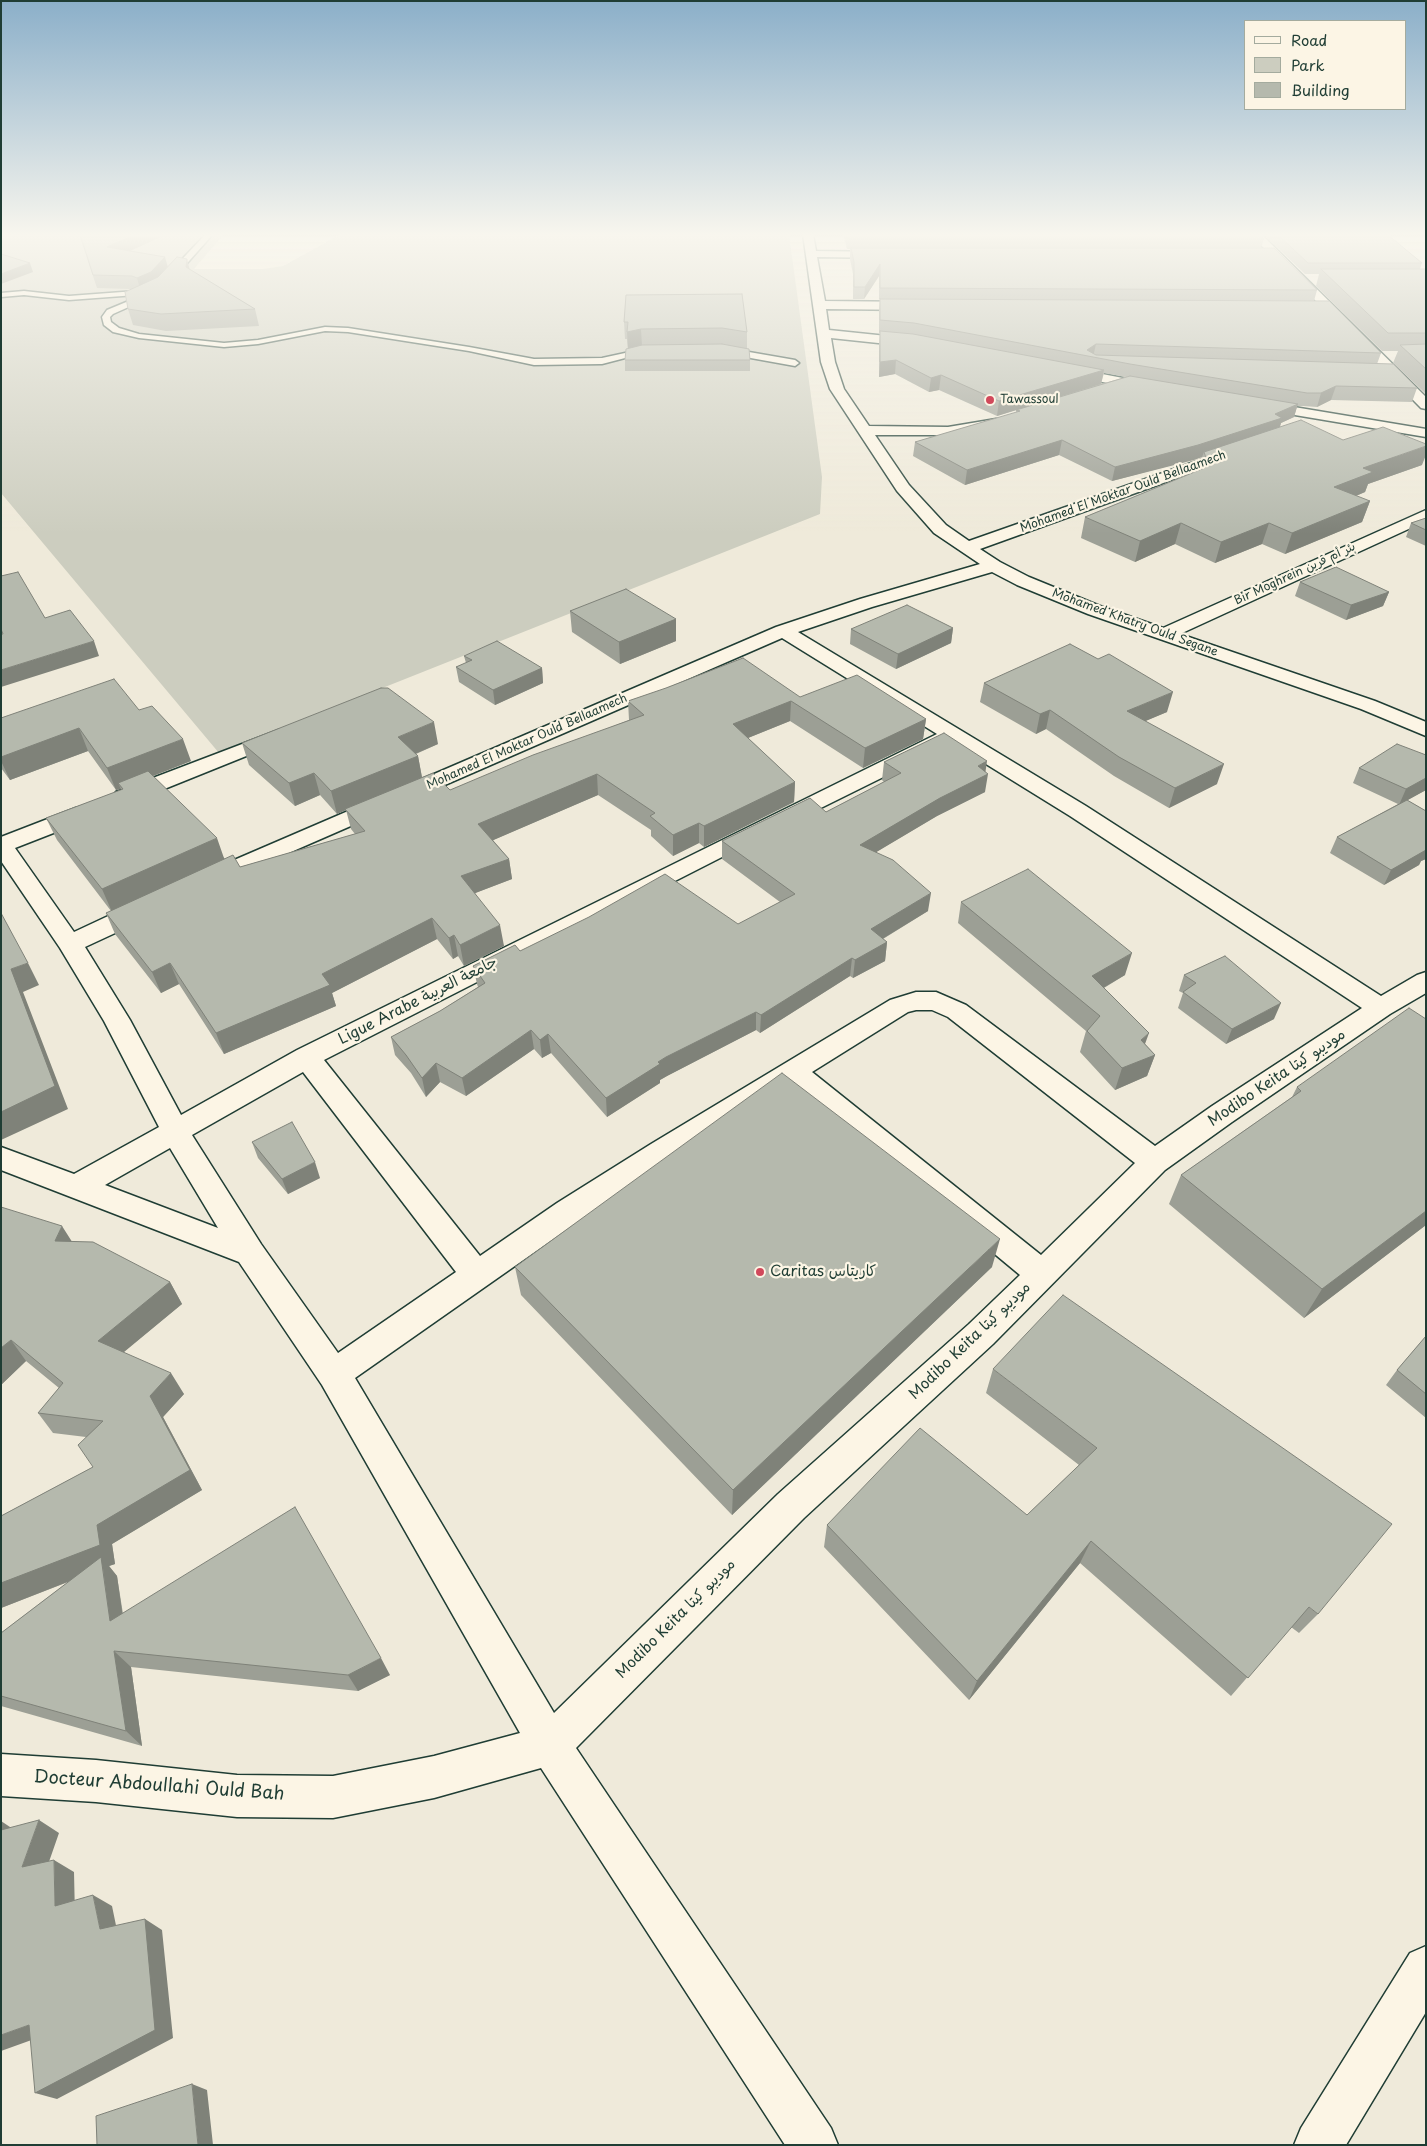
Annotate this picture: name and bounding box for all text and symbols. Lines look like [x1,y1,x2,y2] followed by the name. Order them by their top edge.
[1244,20,1407,110] legend
[1291,28,1327,51] text: Road
[1291,53,1325,76] text: Park
[1291,78,1350,101] text: Building
[1000,393,1059,407] place label: Tawassoul
[984,394,996,406] marker: Tawassoul
[1018,448,1228,536] street label: Mohamed El Moktar Ould Bellaamech
[1232,540,1358,608] street label: Bir Moghrein بئر أم قرين
[1050,586,1220,660] street label: Mohamed Khatry Ould Segane
[425,691,629,793] street label: Mohamed El Moktar Ould Bellaamech
[336,953,500,1049] street label: Ligue Arabe جامعة العربية
[1205,1025,1349,1131] street label: Modibo Keita موديبو كيتا
[770,1263,876,1281] place label: Caritas كاريتاس
[754,1266,766,1278] marker: Caritas كاريتاس
[906,1278,1034,1404] street label: Modibo Keita موديبو كيتا
[613,1556,739,1682] street label: Modibo Keita موديبو كيتا
[33,1766,285,1806] street label: Docteur Abdoullahi Ould Bah

